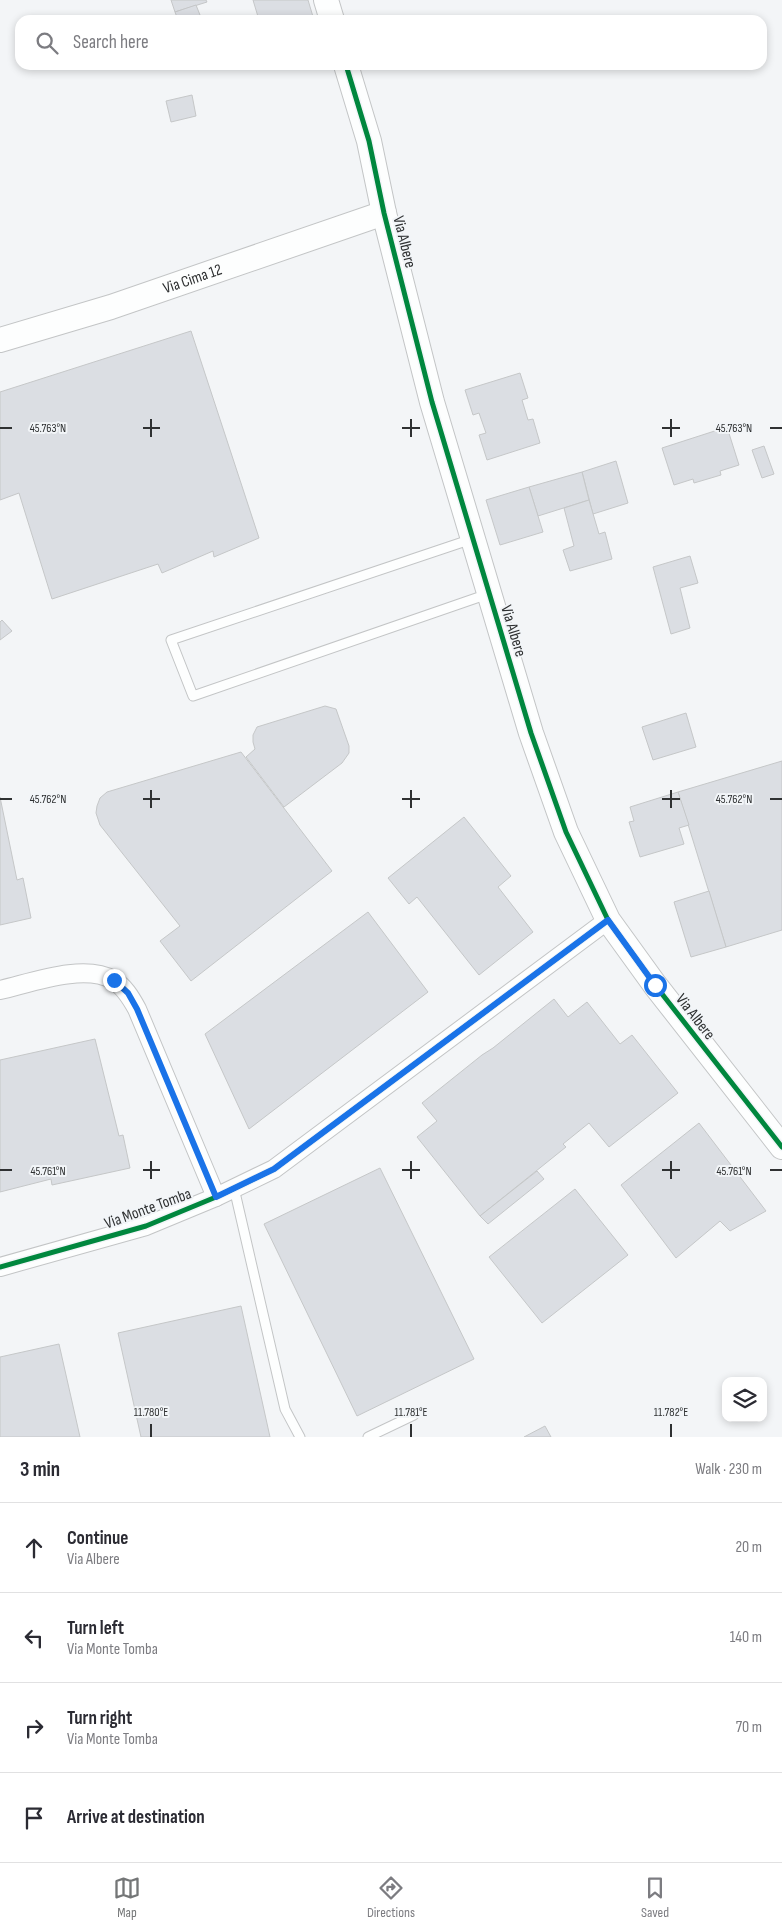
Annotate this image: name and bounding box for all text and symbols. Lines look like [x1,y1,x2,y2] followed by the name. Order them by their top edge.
[15,15,767,70] search box
[33,29,61,57] icon: search
[73,31,149,54] text: Search here
[388,214,420,270] street label: Via Albere
[161,260,224,298] street label: Via Cima 12
[30,421,66,436] text: 45.763°N
[716,421,752,436] text: 45.763°N
[496,603,530,659] street label: Via Albere
[30,792,66,807] text: 45.762°N
[716,792,752,807] text: 45.762°N
[103,969,126,992] route end
[644,974,667,997] route start
[671,990,719,1044] street label: Via Albere
[30,1164,66,1179] text: 45.761°N
[716,1164,752,1179] text: 45.761°N
[102,1185,194,1233] street label: Via Monte Tomba
[722,1377,767,1422] map controls
[722,1377,767,1422] button: layers
[134,1405,168,1420] text: 11.780°E
[395,1405,427,1420] text: 11.781°E
[654,1405,688,1420] text: 11.782°E
[20,1457,60,1482] text: 3 min
[695,1460,762,1479] text: Walk · 230 m
[67,1527,128,1550] text: Continue
[20,1534,48,1562] icon: ahead
[735,1538,762,1557] text: 20 m
[67,1550,120,1569] text: Via Albere
[67,1617,124,1640] text: Turn left
[20,1624,48,1652] icon: left
[730,1628,762,1647] text: 140 m
[67,1640,158,1659] text: Via Monte Tomba
[67,1707,132,1730] text: Turn right
[20,1714,48,1742] icon: right
[736,1718,762,1737] text: 70 m
[67,1730,158,1749] text: Via Monte Tomba
[20,1804,48,1832] icon: arrive
[67,1806,205,1829] text: Arrive at destination
[113,1874,141,1921] tab: Map
[367,1874,415,1921] tab: Directions
[641,1874,669,1921] tab: Saved

